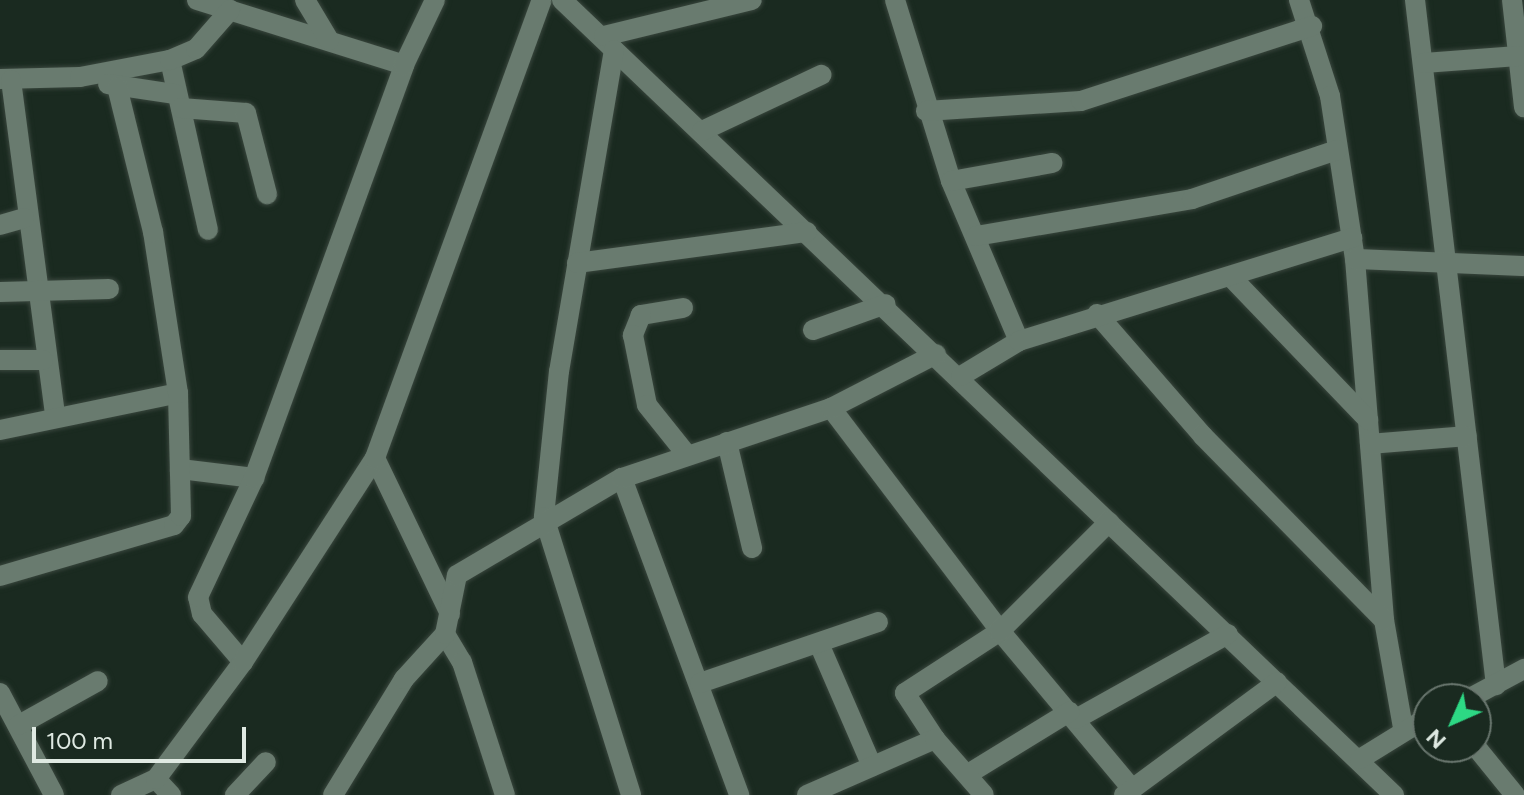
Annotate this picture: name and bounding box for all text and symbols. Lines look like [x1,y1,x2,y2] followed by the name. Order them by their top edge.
[1412,683,1492,763] north arrow
[36,711,250,761] scale bar
[1421,723,1452,754] text: N
[46,726,113,755] text: 100 m

